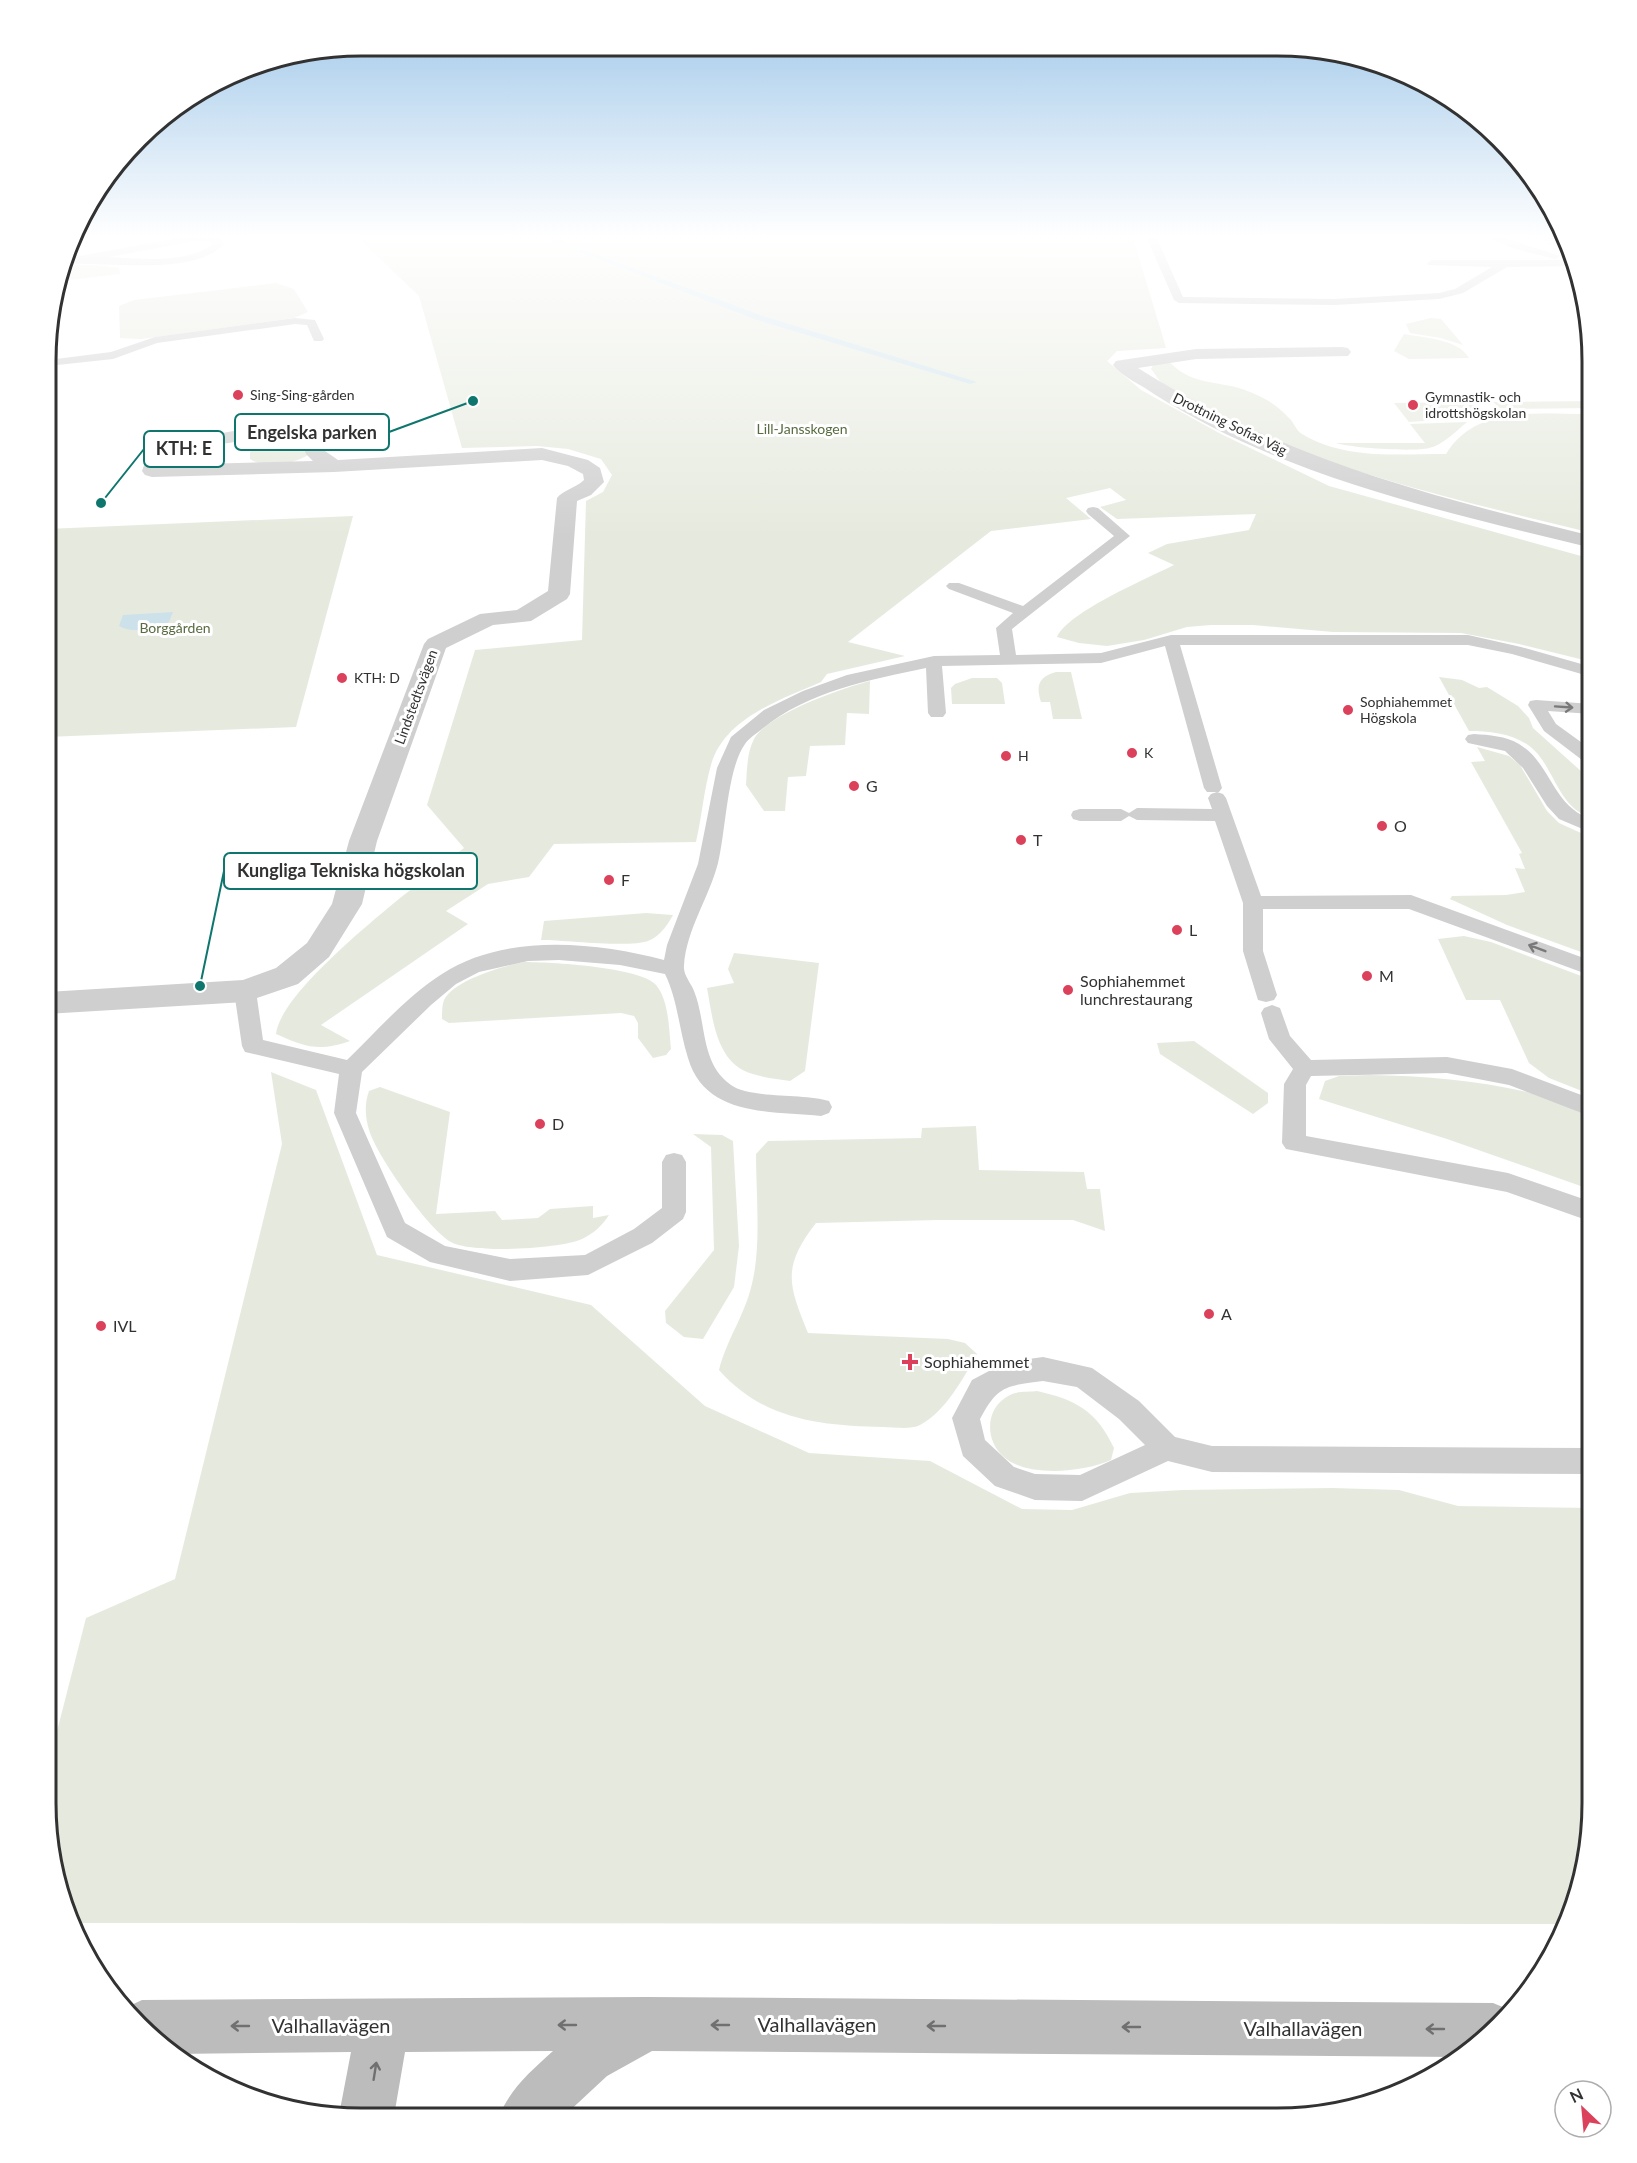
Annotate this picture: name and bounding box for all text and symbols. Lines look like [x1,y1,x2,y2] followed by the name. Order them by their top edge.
[250,386,354,403] place label: Sing-Sing-gården
[231,388,245,402] marker: Sing-Sing-gården
[1425,388,1526,421] place label: Gymnastik- och idrottshögskolan
[1170,389,1290,459] street label: Drottning Sofias Väg
[1406,398,1420,412] marker: Gymnastik- och idrottshögskolan
[235,414,389,450] callout: Engelska parken
[756,420,848,437] park label: Lill-Jansskogen
[247,421,377,443] text: Engelska parken
[144,431,224,467] callout: KTH: E
[156,437,212,459] text: KTH: E
[139,619,211,636] park label: Borggården
[390,647,441,747] street label: Lindstedtsvägen
[354,669,400,686] place label: KTH: D
[335,671,349,685] marker: KTH: D
[1360,693,1452,726] place label: Sophiahemmet Högskola
[1553,701,1573,712] one-way arrow
[1341,703,1355,717] marker: Sophiahemmet Högskola
[1144,744,1154,761] place label: K
[1125,746,1139,760] marker: K
[1018,747,1029,764] place label: H
[999,749,1013,763] marker: H
[866,776,878,795] place label: G
[847,779,861,793] marker: G
[1394,816,1407,835] place label: O
[1375,819,1389,833] marker: O
[1033,830,1043,849] place label: T
[1014,833,1028,847] marker: T
[224,853,477,889] callout: Kungliga Tekniska högskolan
[237,859,465,881] text: Kungliga Tekniska högskolan
[621,870,630,889] place label: F
[602,873,616,887] marker: F
[1189,920,1197,939] place label: L
[1170,923,1184,937] marker: L
[1528,942,1547,953] one-way arrow
[1379,966,1394,985] place label: M
[1360,969,1374,983] marker: M
[1080,971,1193,1008] place label: Sophiahemmet lunchrestaurang
[1061,983,1075,997] marker: Sophiahemmet lunchrestaurang
[552,1114,564,1133] place label: D
[533,1117,547,1131] marker: D
[1221,1304,1232,1323] place label: A
[1202,1307,1216,1321] marker: A
[113,1316,137,1335] place label: IVL
[94,1319,108,1333] marker: IVL
[924,1352,1029,1371] place label: Sophiahemmet
[901,1353,919,1371] marker: Sophiahemmet
[758,2012,877,2036] street label: Valhallavägen
[272,2013,391,2037] street label: Valhallavägen
[1244,2016,1363,2040] street label: Valhallavägen
[557,2019,577,2030] one-way arrow
[711,2019,731,2031] one-way arrow
[230,2020,250,2032] one-way arrow
[927,2020,947,2032] one-way arrow
[1122,2022,1142,2033] one-way arrow
[1425,2023,1445,2035] one-way arrow
[369,2061,380,2081] one-way arrow
[1553,2079,1613,2139] north arrow
[1567,2084,1586,2106] text: N

